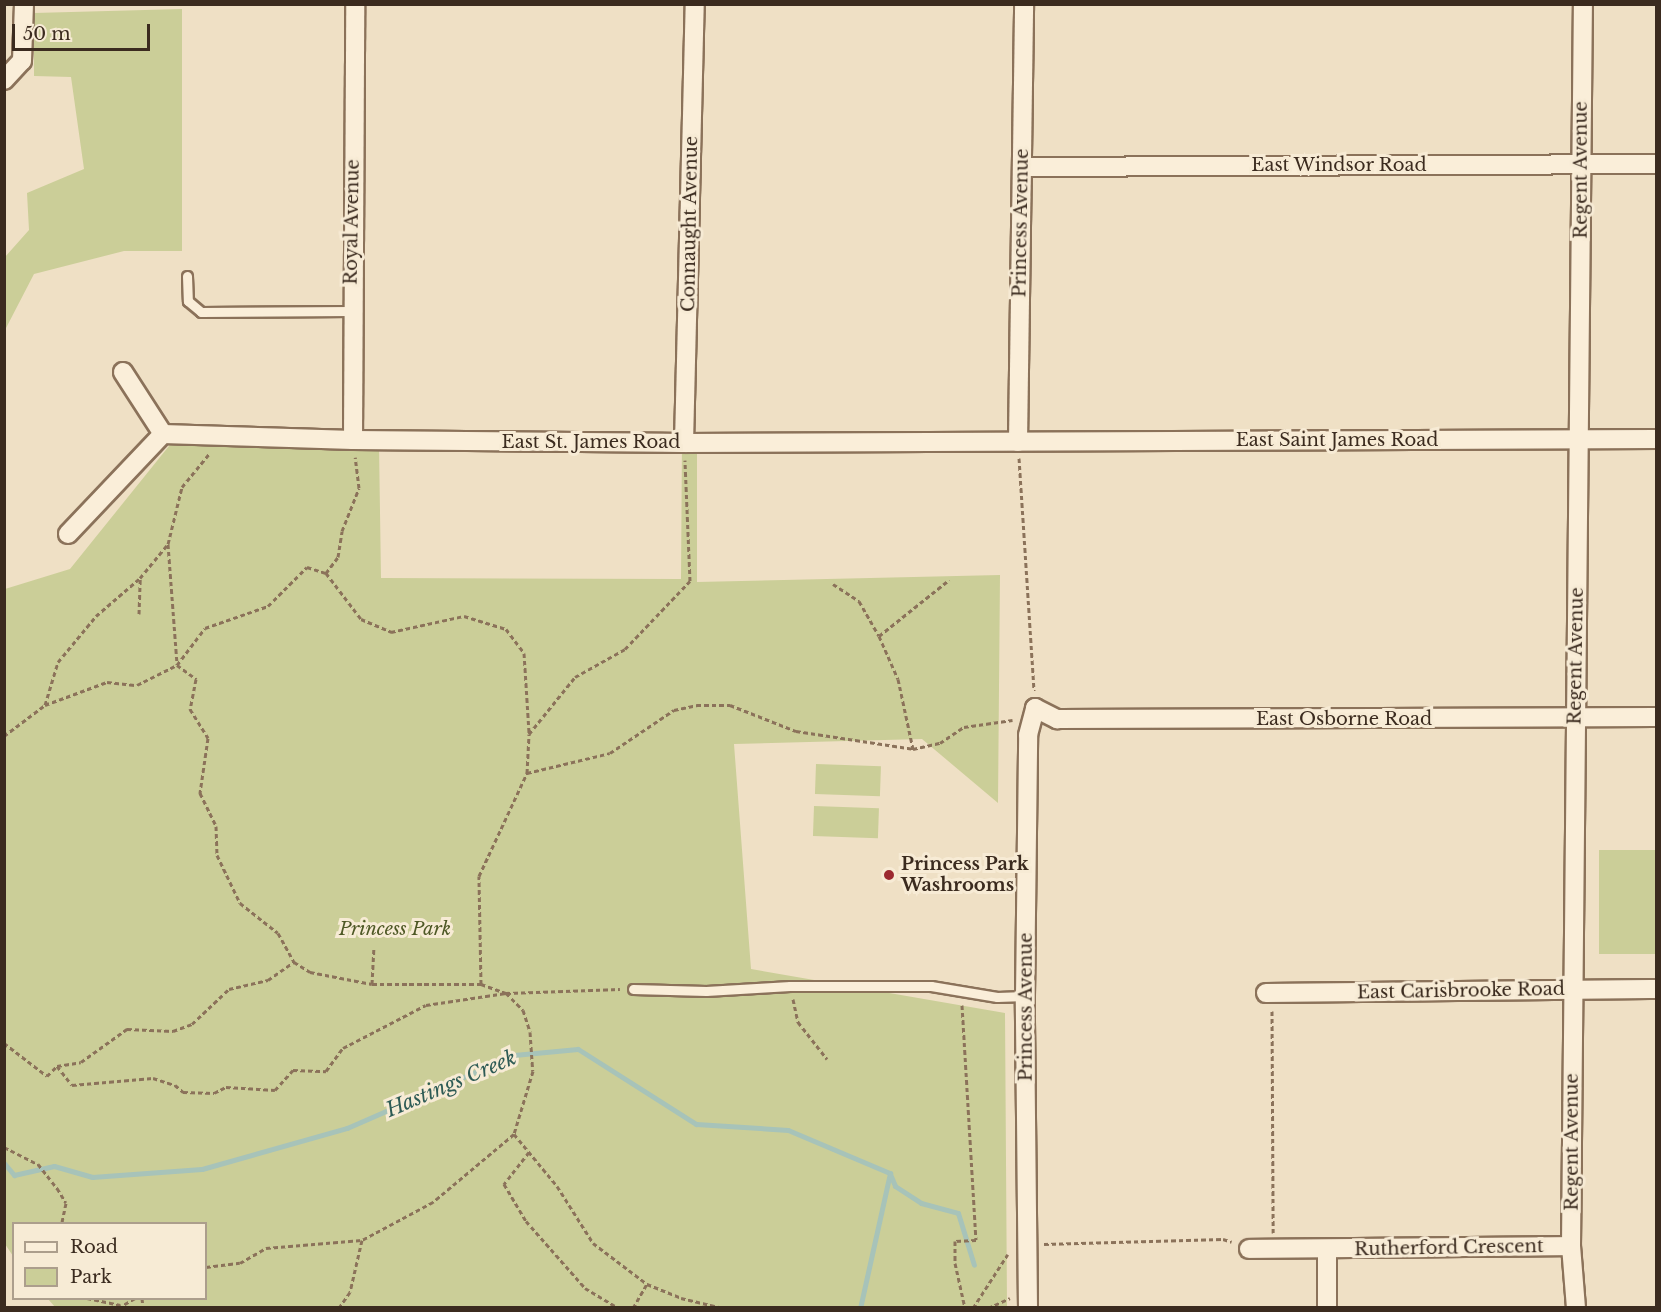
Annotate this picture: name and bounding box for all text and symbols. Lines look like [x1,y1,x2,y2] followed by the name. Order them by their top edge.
[15,12,153,50] scale bar
[23,23,71,45] text: 50 m
[1570,101,1592,239] street label: Regent Avenue
[678,135,702,313] street label: Connaught Avenue
[1009,148,1033,298] street label: Princess Avenue
[1251,154,1427,176] street label: East Windsor Road
[340,159,364,285] street label: Royal Avenue
[1236,429,1438,451] street label: East Saint James Road
[502,431,680,453] street label: East St. James Road
[1564,587,1588,725] street label: Regent Avenue
[1256,708,1432,730] street label: East Osborne Road
[901,854,1029,896] place label: Princess Park Washrooms
[882,868,896,882] marker: Princess Park Washrooms
[339,918,451,940] park label: Princess Park
[1015,932,1037,1082] street label: Princess Avenue
[1357,978,1565,1004] street label: East Carisbrooke Road
[382,1046,520,1122] water label: Hastings Creek
[1561,1073,1583,1211] street label: Regent Avenue
[12,1222,207,1300] legend
[70,1236,118,1258] text: Road
[1354,1236,1544,1260] street label: Rutherford Crescent
[70,1266,112,1288] text: Park

